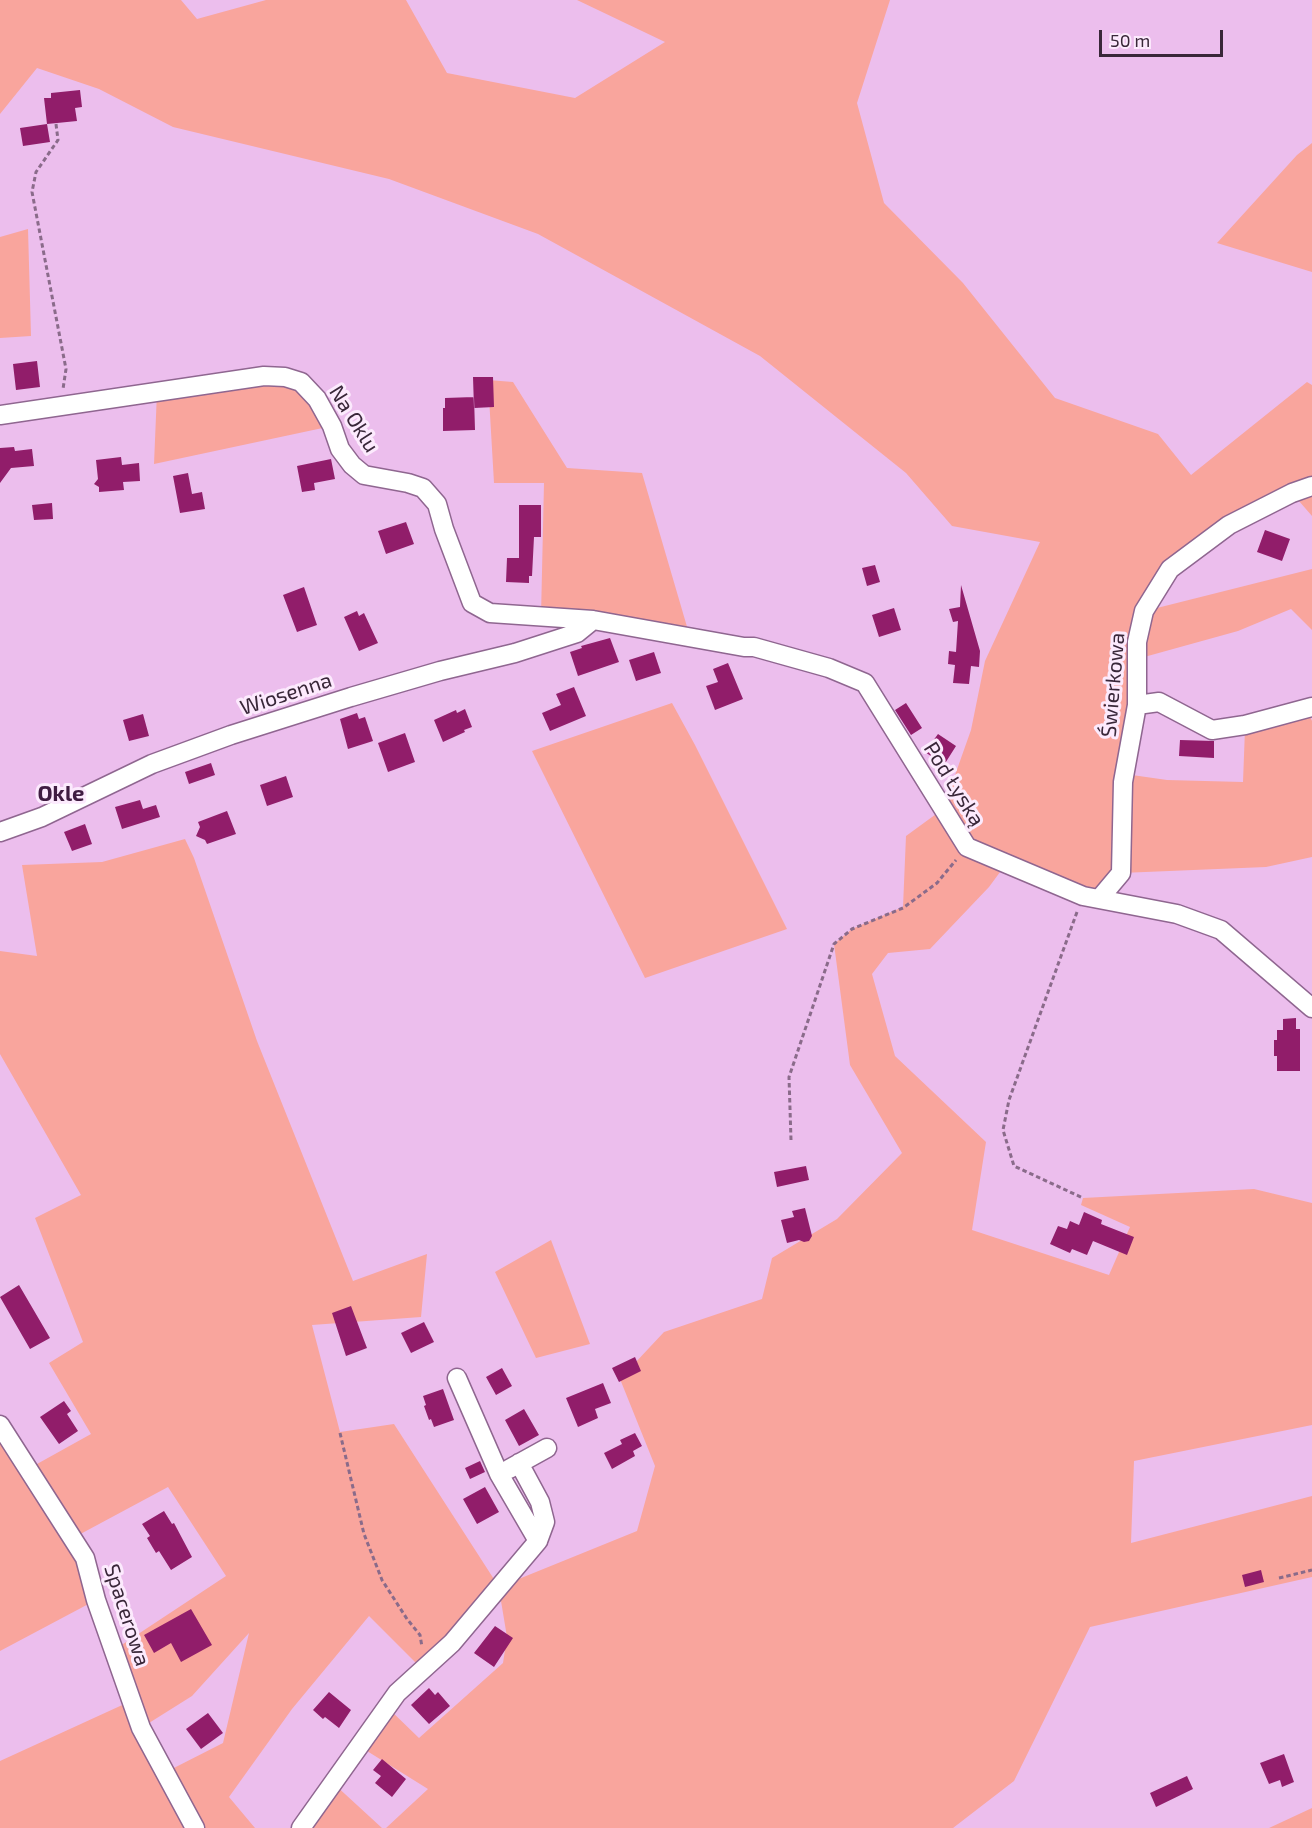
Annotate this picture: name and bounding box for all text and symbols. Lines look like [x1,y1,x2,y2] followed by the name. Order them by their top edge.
[1102,18,1226,56] scale bar
[1110,29,1150,51] text: 50 m
[324,381,384,457] street label: Na Oklu
[1096,632,1130,738] street label: Świerkowa
[237,667,335,721] street label: Wiosenna
[918,737,990,831] street label: Pod Łyską
[37,781,85,807] district label: Okle
[99,1561,155,1669] street label: Spacerowa

